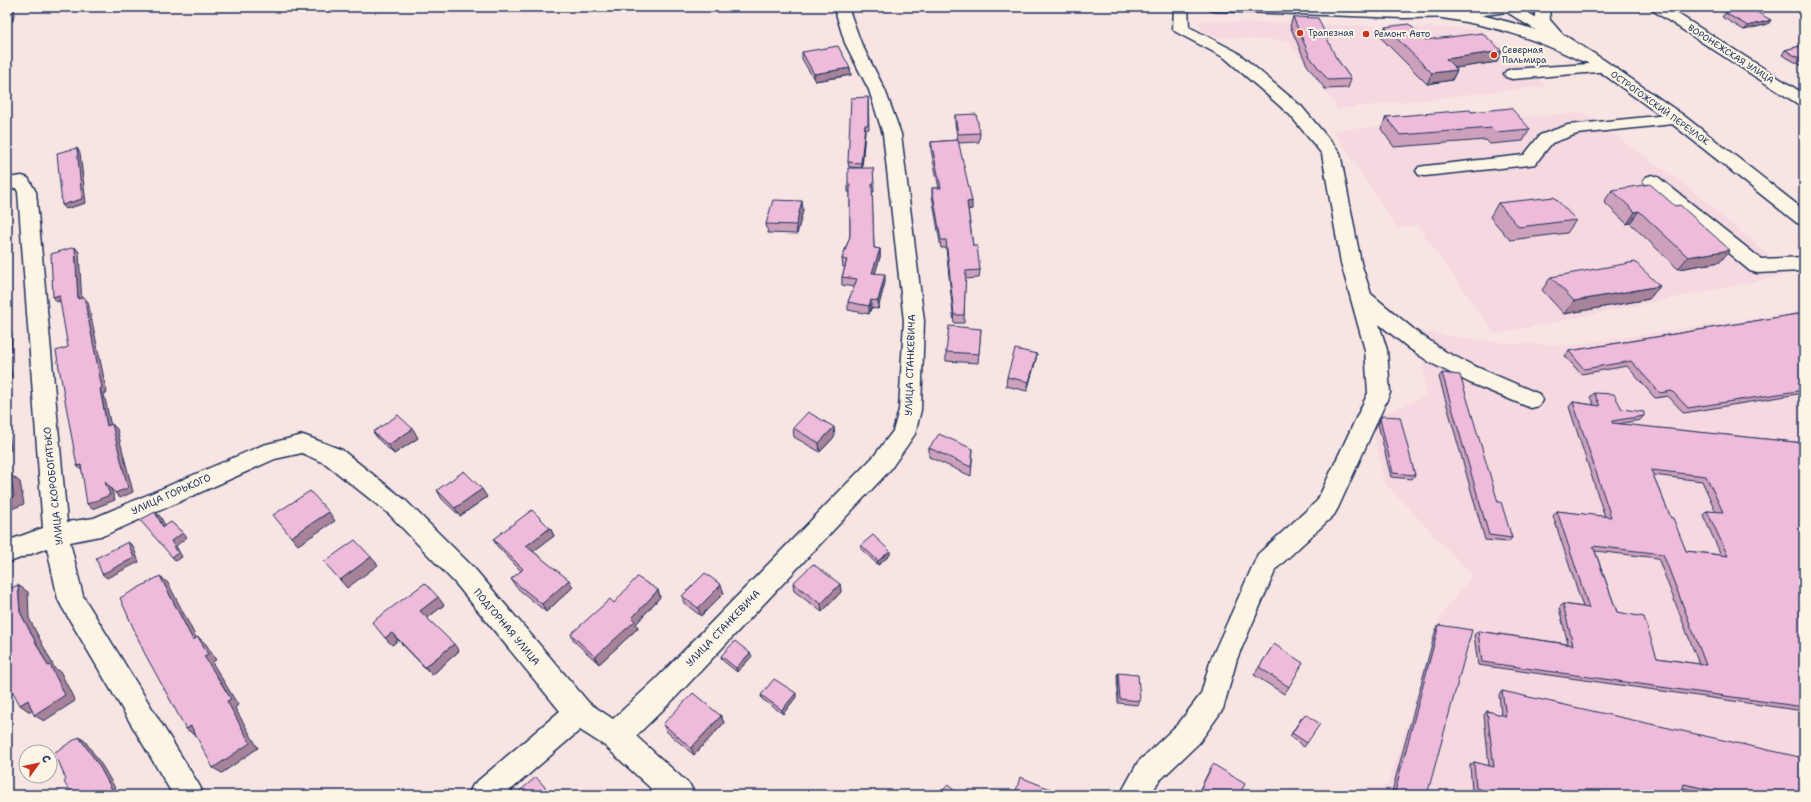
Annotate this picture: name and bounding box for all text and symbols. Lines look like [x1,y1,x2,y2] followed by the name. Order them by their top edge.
[1686,22,1777,87] street label: ВОРОНЕЖСКАЯ УЛИЦА
[1308,27,1354,39] place label: Трапезная
[1295,28,1305,38] marker: Трапезная
[1374,28,1430,40] place label: Ремонт Авто
[1361,29,1371,39] marker: Ремонт Авто
[1502,44,1547,66] place label: Северная Пальмира
[1489,50,1499,60] marker: Северная Пальмира
[1608,67,1713,148] street label: ОСТРОГОЖСКИЙ ПЕРЕУЛОК
[902,314,918,416] street label: УЛИЦА СТАНКЕВИЧА
[40,426,66,546] street label: УЛИЦА СКОРОБОГАТЬКО
[129,471,213,517] street label: УЛИЦА ГОРЬКОГО
[471,586,543,668] street label: ПОДГОРНАЯ УЛИЦА
[683,587,763,669] street label: УЛИЦА СТАНКЕВИЧА
[18,744,58,784] north arrow
[38,752,54,766] text: С

